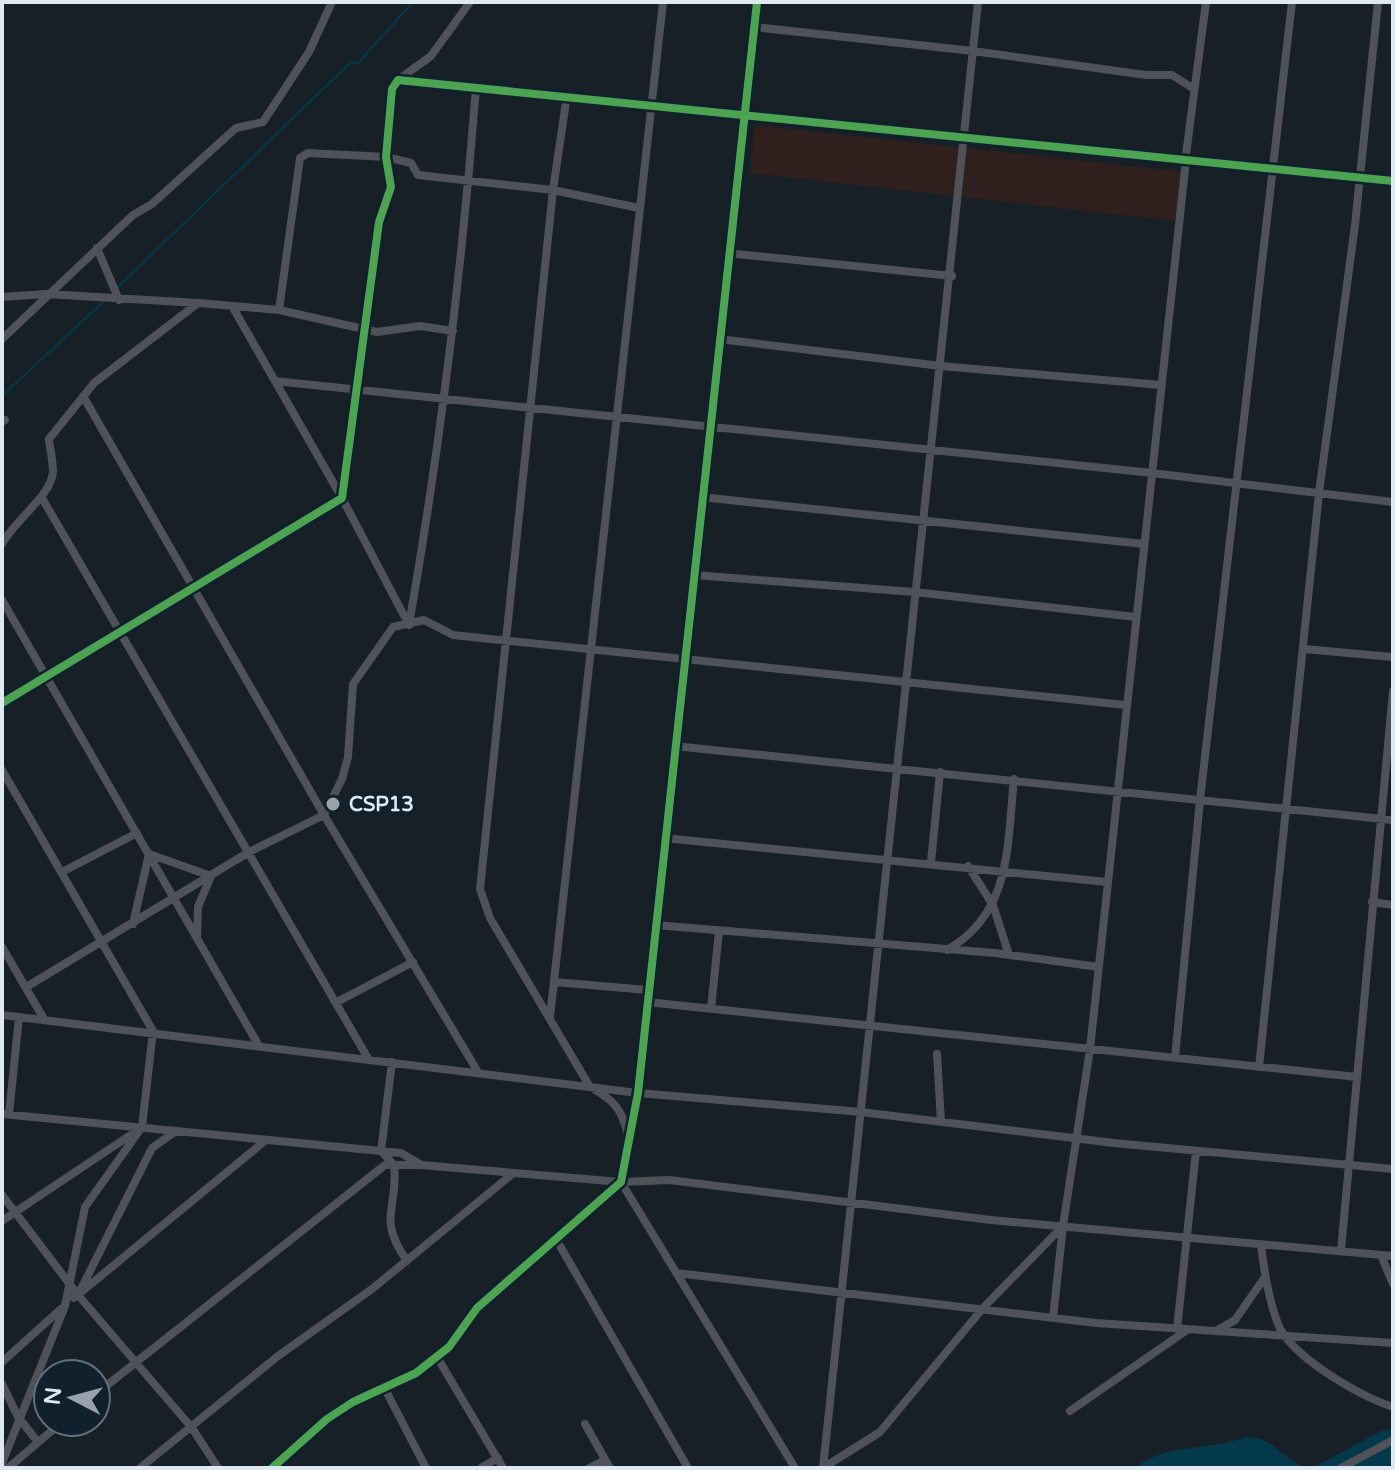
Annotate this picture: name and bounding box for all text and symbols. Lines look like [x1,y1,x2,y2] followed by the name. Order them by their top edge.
[349,793,414,817] place label: CSP13
[324,795,342,813] marker: CSP13
[32,1358,112,1438] north arrow
[39,1386,67,1406] text: N

